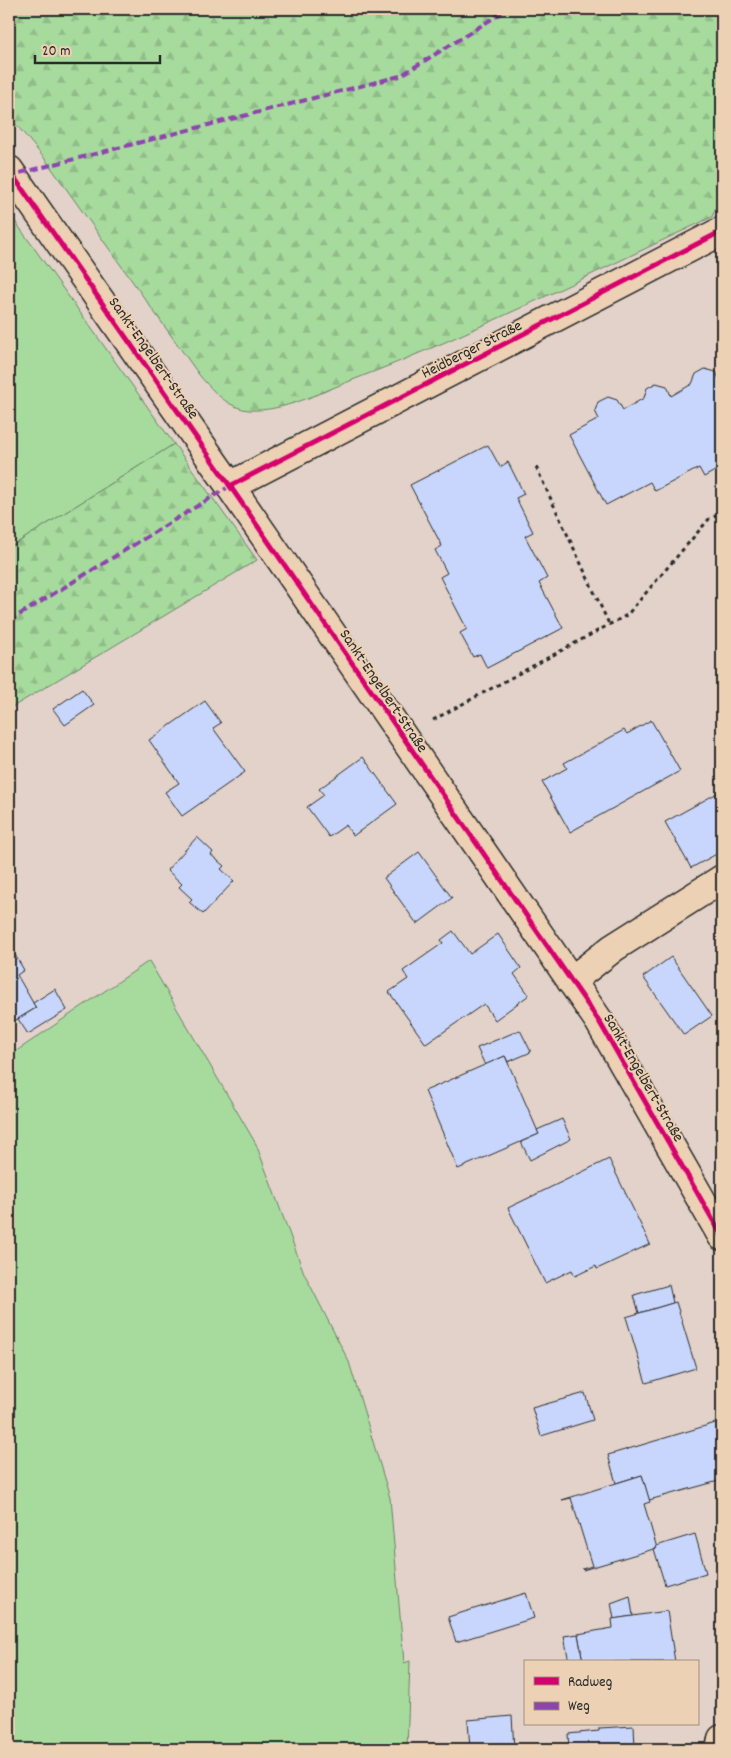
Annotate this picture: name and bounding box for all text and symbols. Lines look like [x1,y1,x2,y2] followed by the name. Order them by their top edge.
[35,32,160,64] scale bar
[42,41,70,63] text: 20 m
[102,293,204,424] street label: Sankt-Engelbert-Straße
[418,315,526,386] street label: Heidberger Straße
[333,625,433,758] street label: Sankt-Engelbert-Straße
[597,1010,689,1147] street label: Sankt-Engelbert-Straße
[524,1660,698,1726] legend
[568,1672,612,1694] text: Radweg
[568,1696,590,1718] text: Weg

